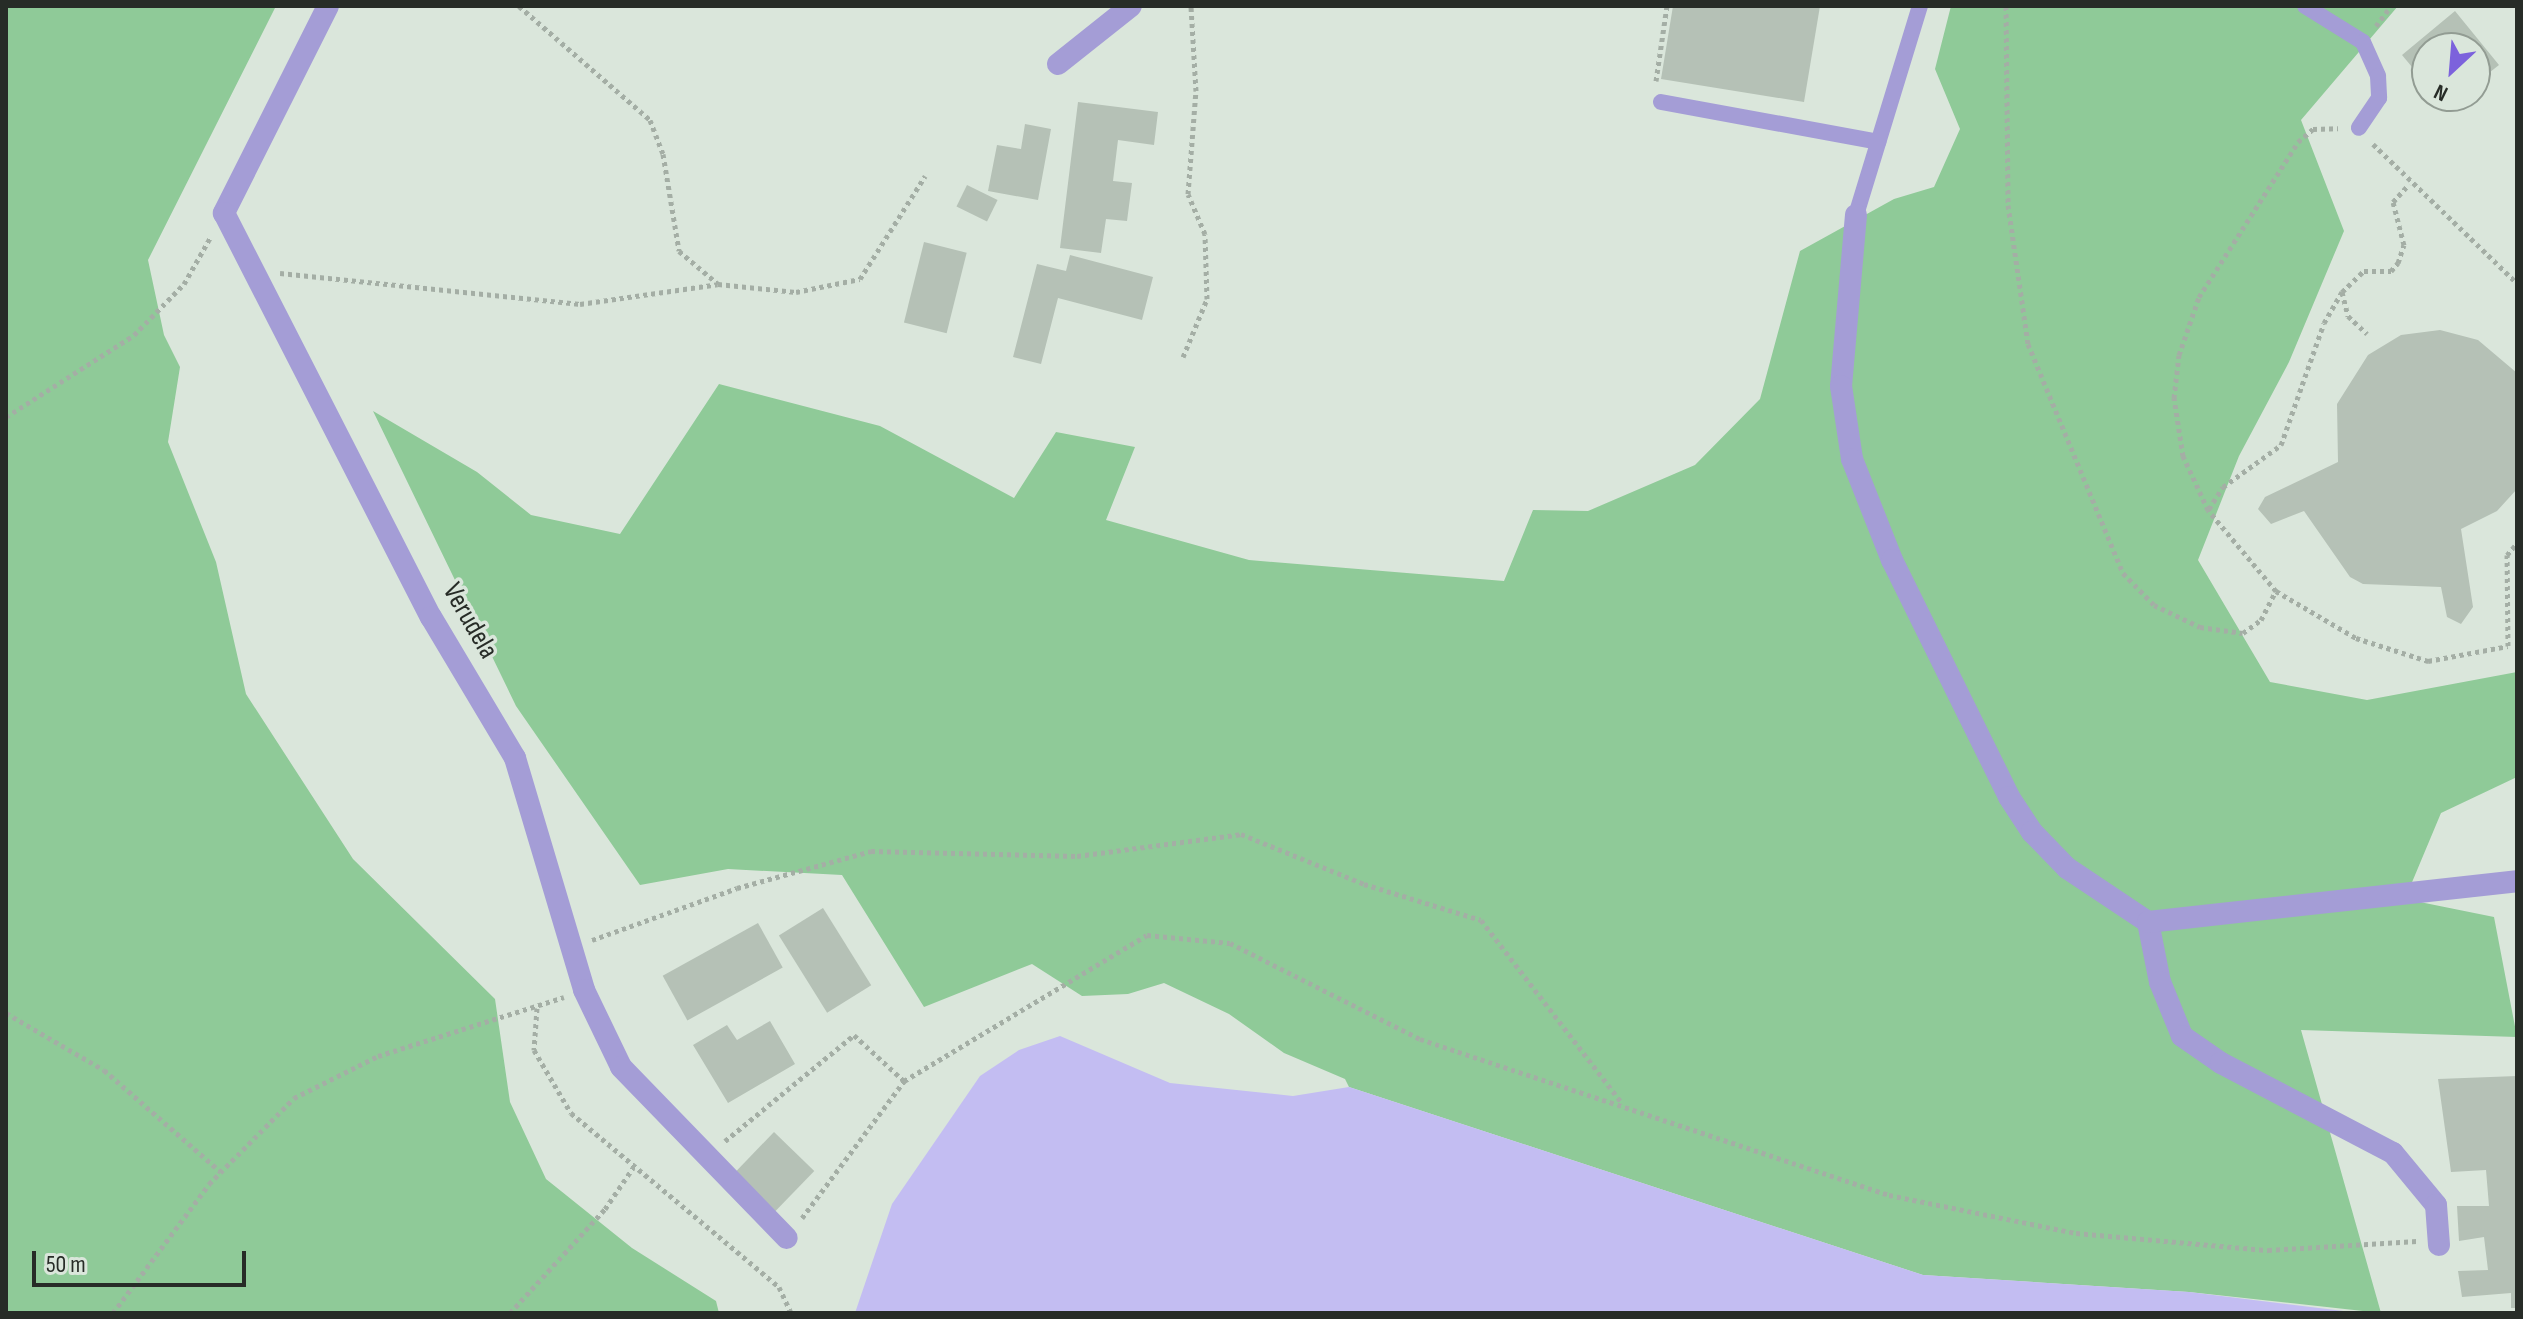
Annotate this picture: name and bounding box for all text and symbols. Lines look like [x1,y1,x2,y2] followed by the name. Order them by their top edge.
[2411,32,2491,112] north arrow
[2430,78,2452,107] text: N
[435,577,505,665] street label: Verudela
[36,1235,250,1285] scale bar
[46,1250,86,1279] text: 50 m

